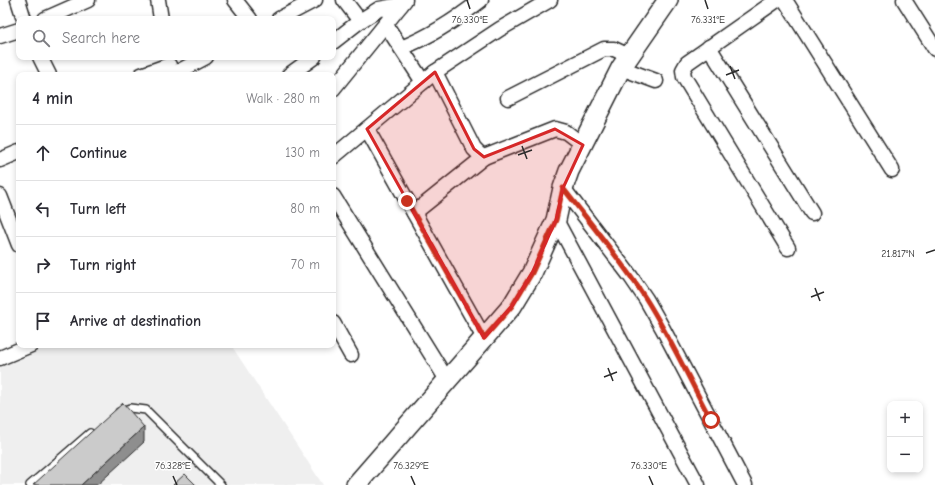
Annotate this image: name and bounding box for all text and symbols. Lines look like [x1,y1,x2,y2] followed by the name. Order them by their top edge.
[452,14,488,26] text: 76.330°E
[691,14,725,26] text: 76.331°E
[16,16,336,60] search box
[30,27,52,49] icon: search
[62,29,140,47] text: Search here
[32,89,73,108] text: 4 min
[246,91,320,106] text: Walk · 280 m
[32,142,54,164] icon: ahead
[70,144,127,162] text: Continue
[285,145,320,160] text: 130 m
[398,192,416,210] route end
[32,198,54,220] icon: left
[70,200,126,218] text: Turn left
[290,201,320,216] text: 80 m
[881,248,915,260] text: 21.817°N
[32,254,54,276] icon: right
[70,256,136,274] text: Turn right
[291,257,320,272] text: 70 m
[32,310,54,332] icon: arrive
[70,312,201,330] text: Arrive at destination
[887,401,923,473] map controls
[887,401,923,437] button: +
[702,411,720,429] route start
[887,437,923,473] button: −
[155,460,191,472] text: 76.328°E
[393,460,429,472] text: 76.329°E
[631,460,667,472] text: 76.330°E

